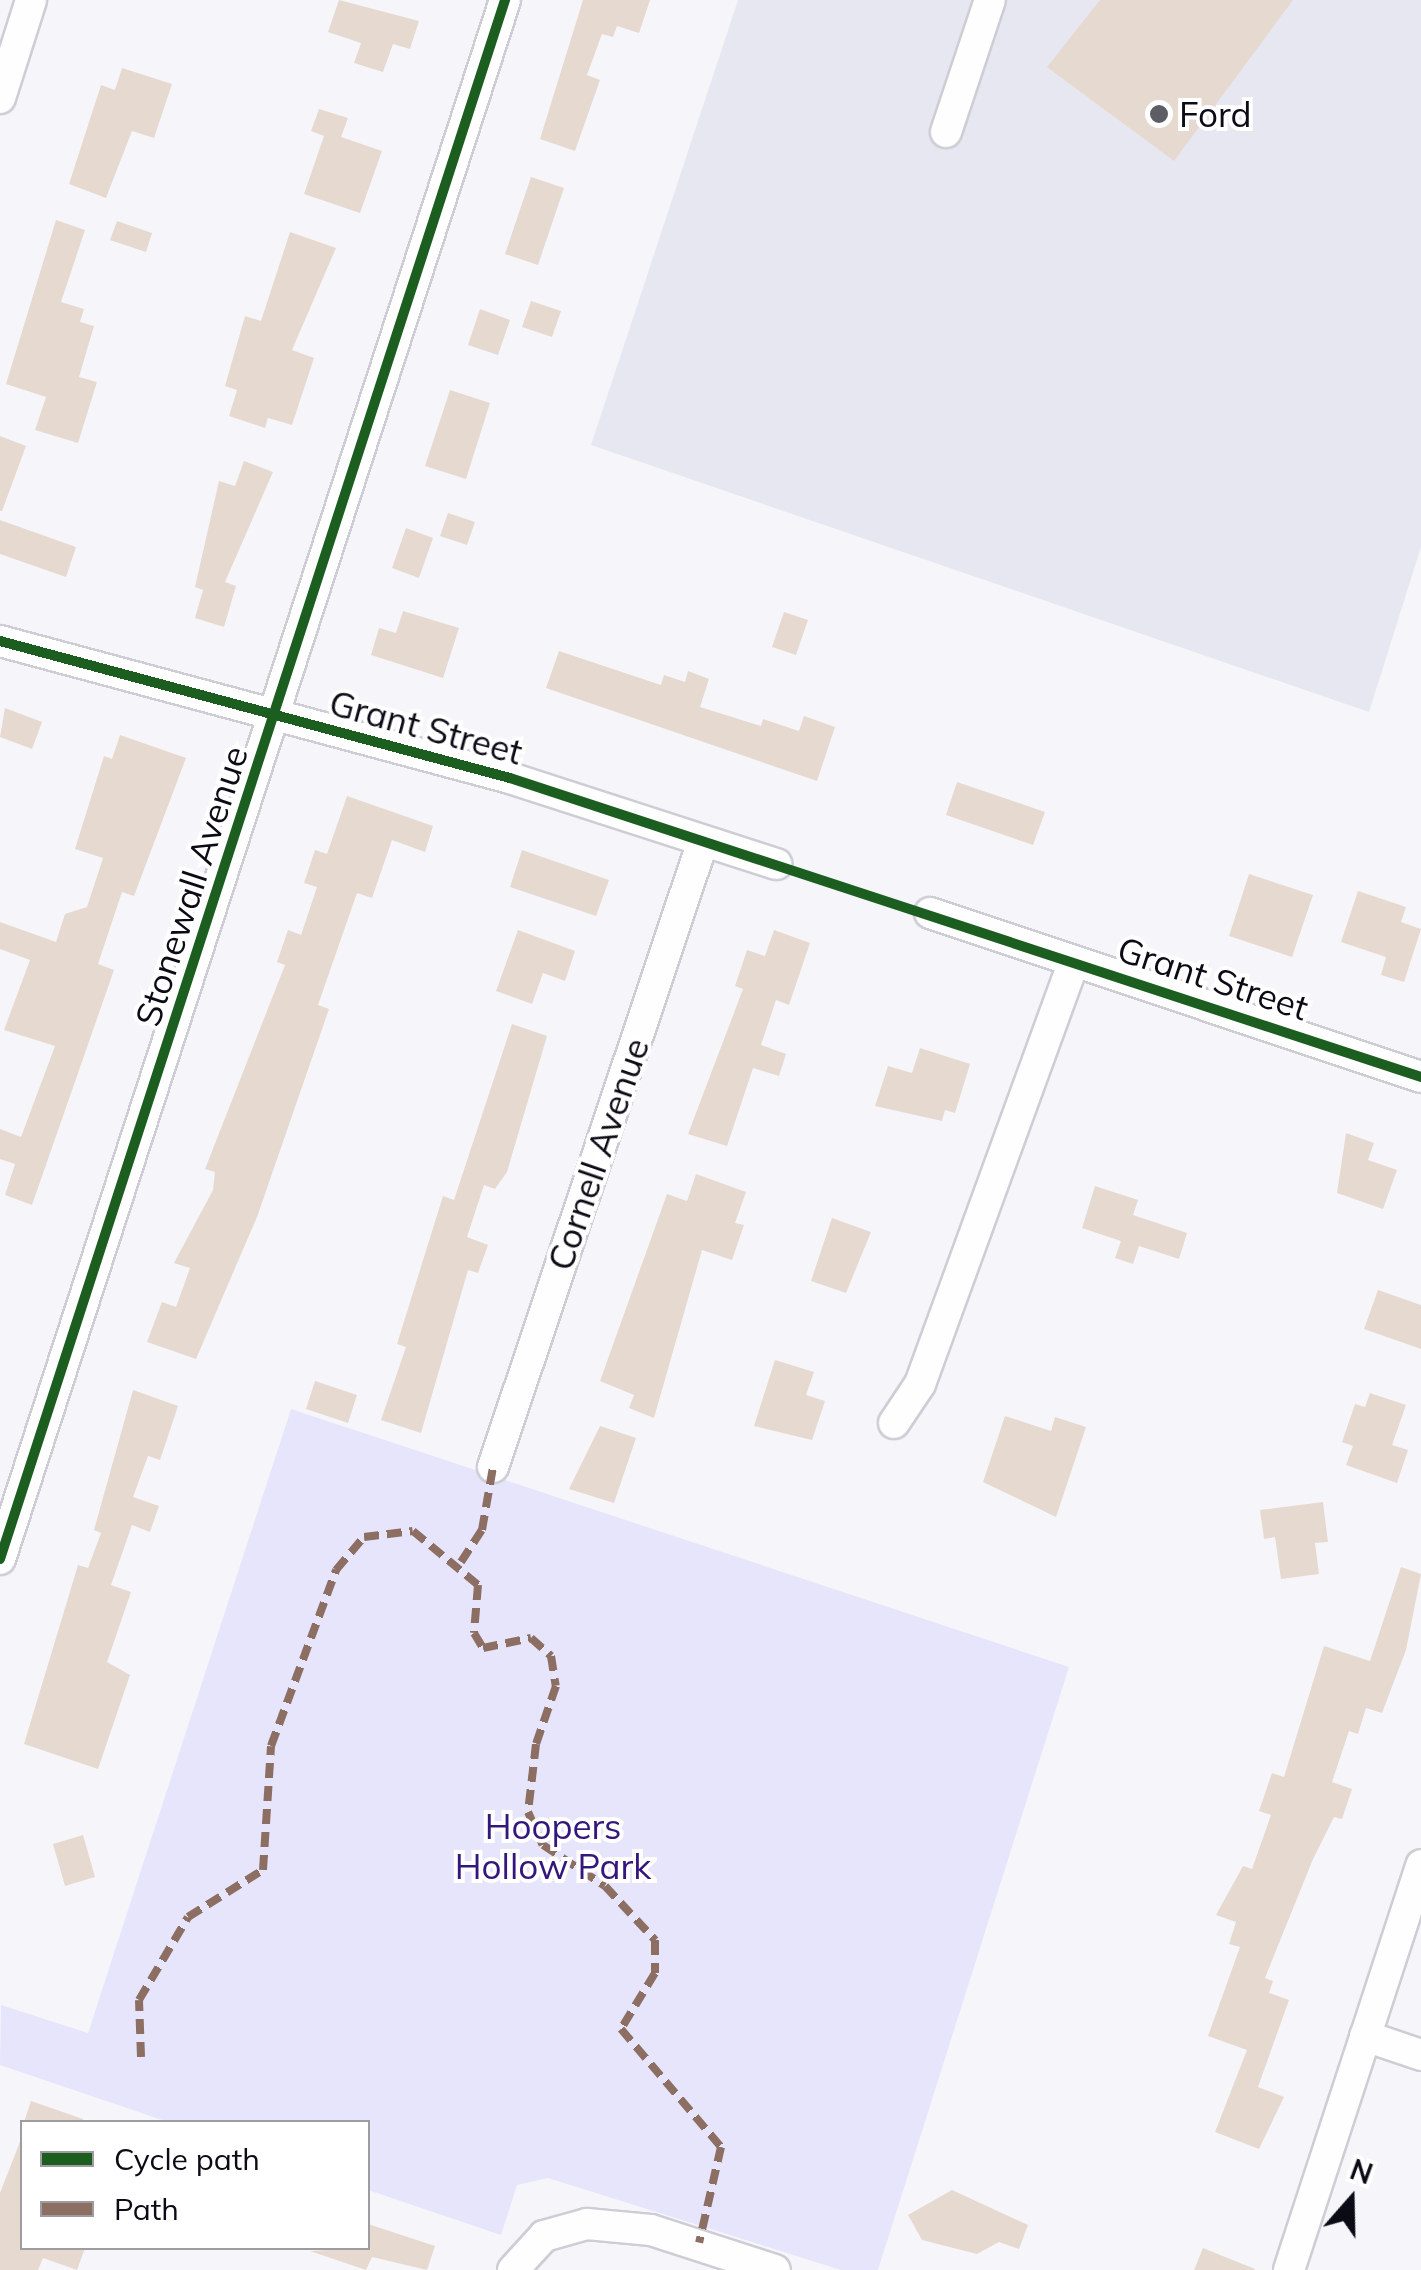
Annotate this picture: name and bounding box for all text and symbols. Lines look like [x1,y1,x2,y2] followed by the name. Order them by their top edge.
[1179,93,1251,135] place label: Ford
[1148,103,1170,125] marker: Ford
[325,681,527,773] street label: Grant Street
[126,741,256,1031] street label: Stonewall Avenue
[1112,927,1314,1029] street label: Grant Street
[539,1032,657,1276] street label: Cornell Avenue
[455,1805,651,1887] park label: Hoopers Hollow Park
[20,2120,370,2250] legend
[114,2140,260,2178] text: Cycle path
[1301,2150,1401,2250] north arrow
[1346,2151,1377,2191] text: N
[114,2190,179,2228] text: Path

